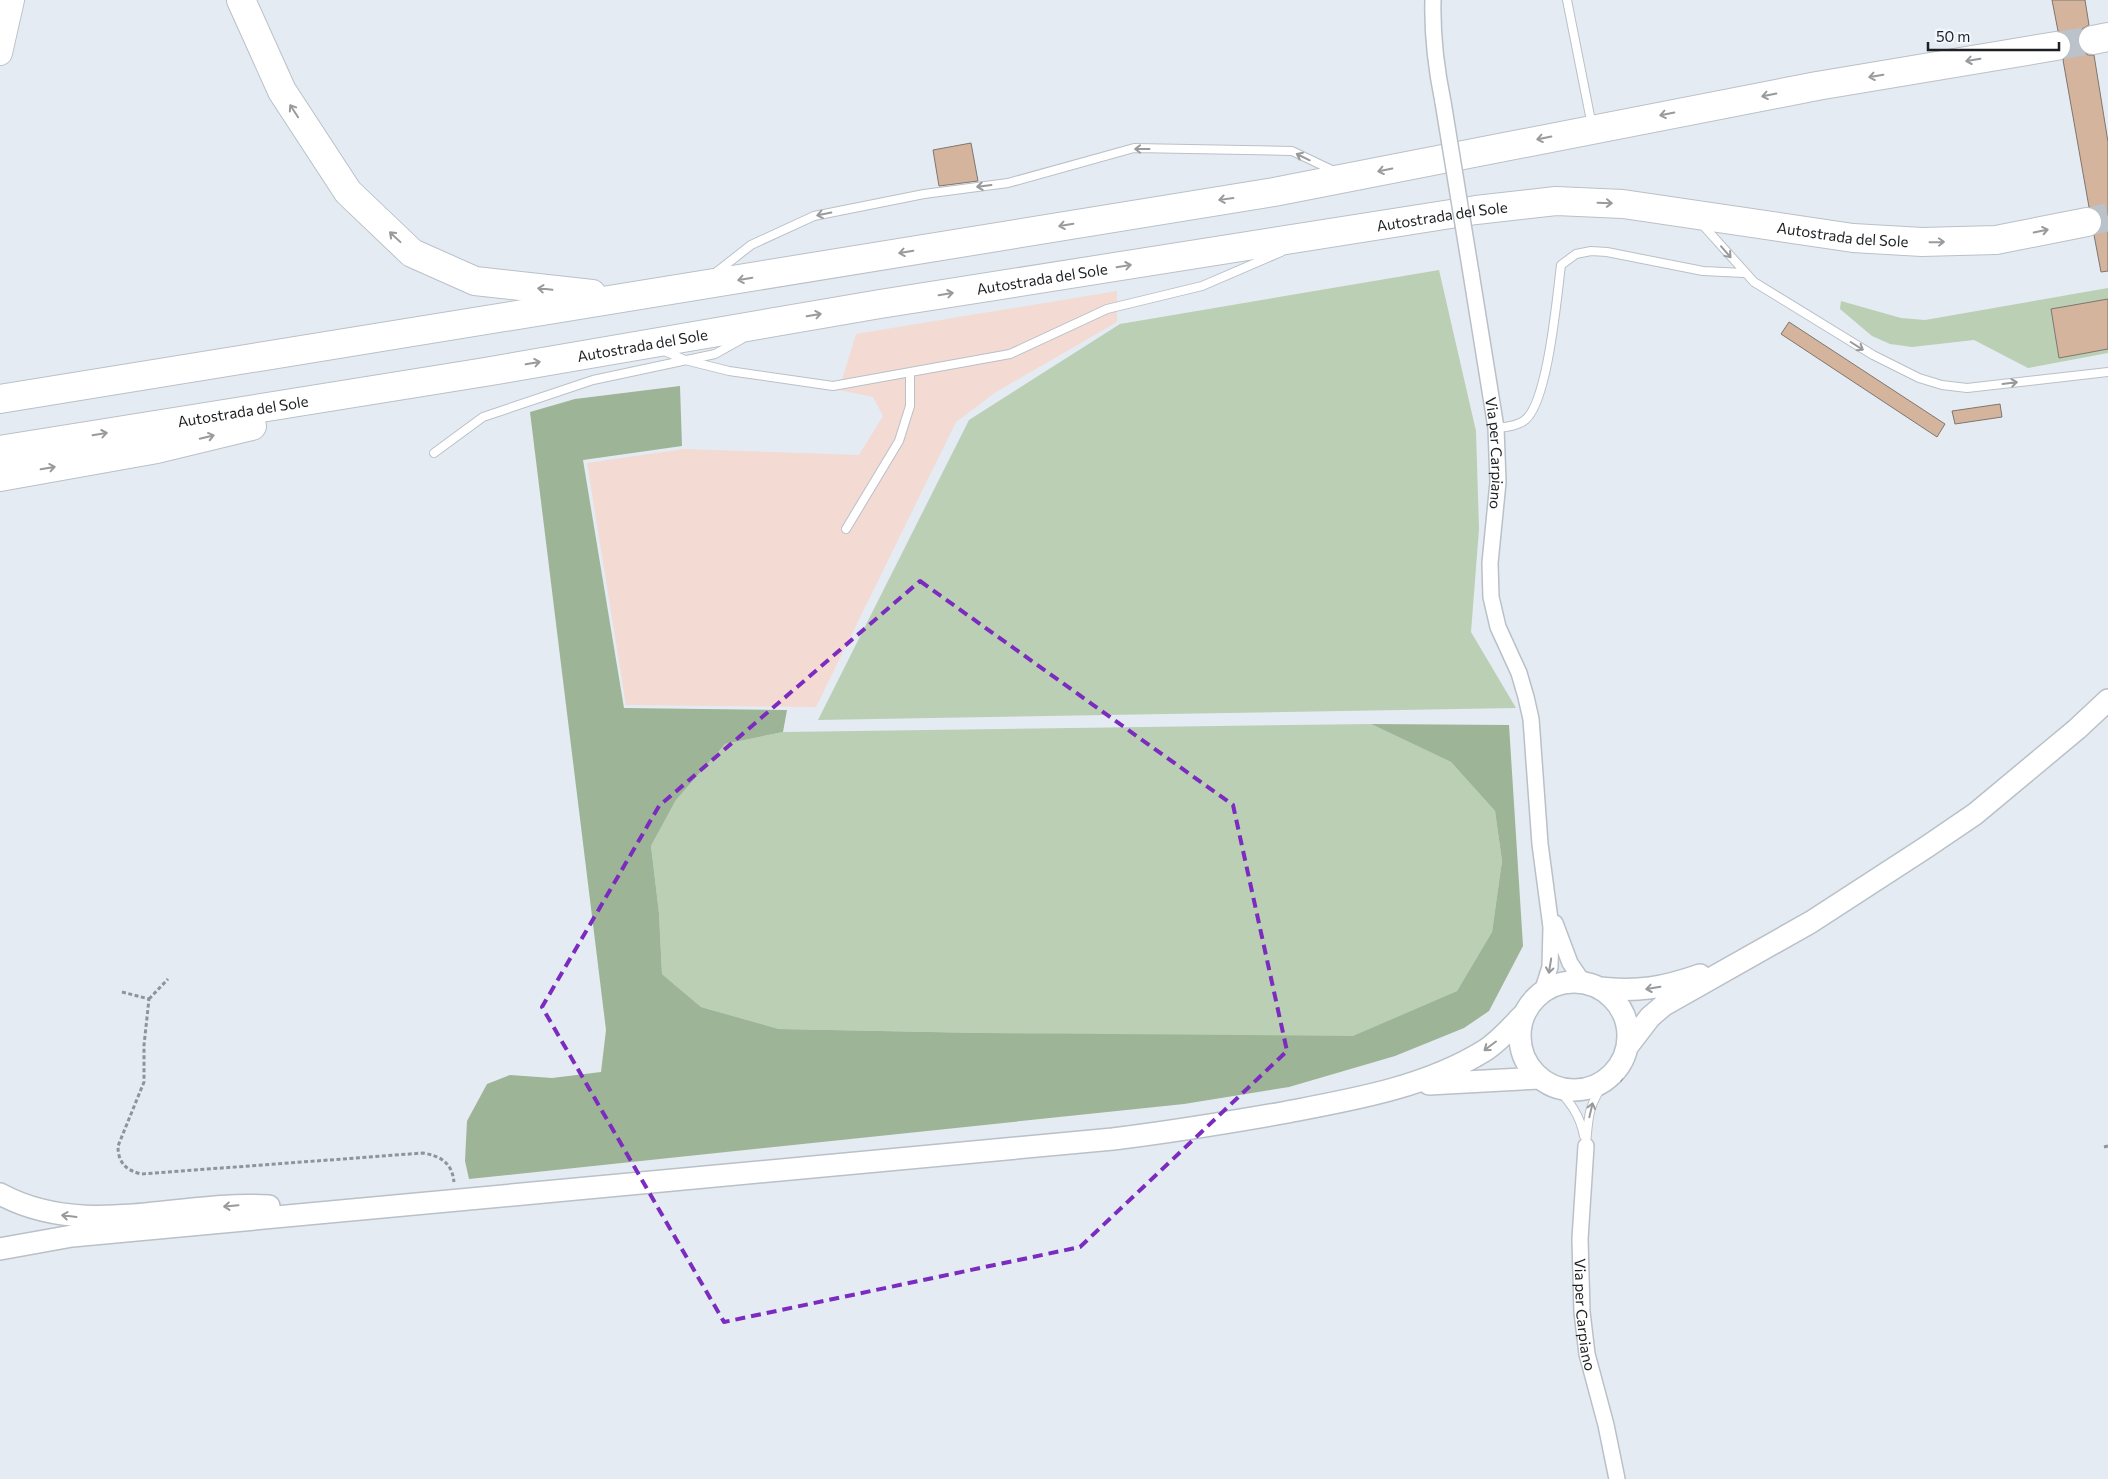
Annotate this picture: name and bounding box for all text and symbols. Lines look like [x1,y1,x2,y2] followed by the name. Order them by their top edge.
[1928,20,2059,52] scale bar
[1936,27,1970,45] text: 50 m
[1966,55,1982,65] one-way arrow
[1868,72,1884,82] one-way arrow
[1761,91,1777,101] one-way arrow
[289,104,300,118] one-way arrow
[1660,110,1676,120] one-way arrow
[1537,134,1553,144] one-way arrow
[1134,144,1150,154] one-way arrow
[1296,151,1311,161] one-way arrow
[1378,166,1394,175] one-way arrow
[976,181,992,191] one-way arrow
[1219,194,1235,204] one-way arrow
[1375,197,1509,235] street label: Autostrada del Sole
[1597,198,1613,207] one-way arrow
[816,210,832,219] one-way arrow
[1776,218,1909,250] street label: Autostrada del Sole
[1058,220,1074,230] one-way arrow
[2033,226,2049,235] one-way arrow
[389,231,402,243] one-way arrow
[1928,237,1945,247] one-way arrow
[1720,246,1732,259] one-way arrow
[898,247,914,257] one-way arrow
[975,259,1109,298] street label: Autostrada del Sole
[1115,261,1131,271] one-way arrow
[738,274,754,284] one-way arrow
[537,284,553,294] one-way arrow
[938,288,954,298] one-way arrow
[805,310,821,320] one-way arrow
[576,325,709,365] street label: Autostrada del Sole
[1850,341,1864,351] one-way arrow
[524,358,540,368] one-way arrow
[2002,378,2018,388] one-way arrow
[176,392,310,430] street label: Autostrada del Sole
[1482,396,1507,510] street label: Via per Carpiano
[92,429,108,439] one-way arrow
[199,432,215,441] one-way arrow
[40,463,56,473] one-way arrow
[1544,957,1554,973] one-way arrow
[1646,983,1662,993] one-way arrow
[1484,1041,1497,1052] one-way arrow
[1587,1102,1596,1118] one-way arrow
[223,1202,239,1211] one-way arrow
[61,1211,77,1221] one-way arrow
[1572,1258,1600,1373] street label: Via per Carpiano

